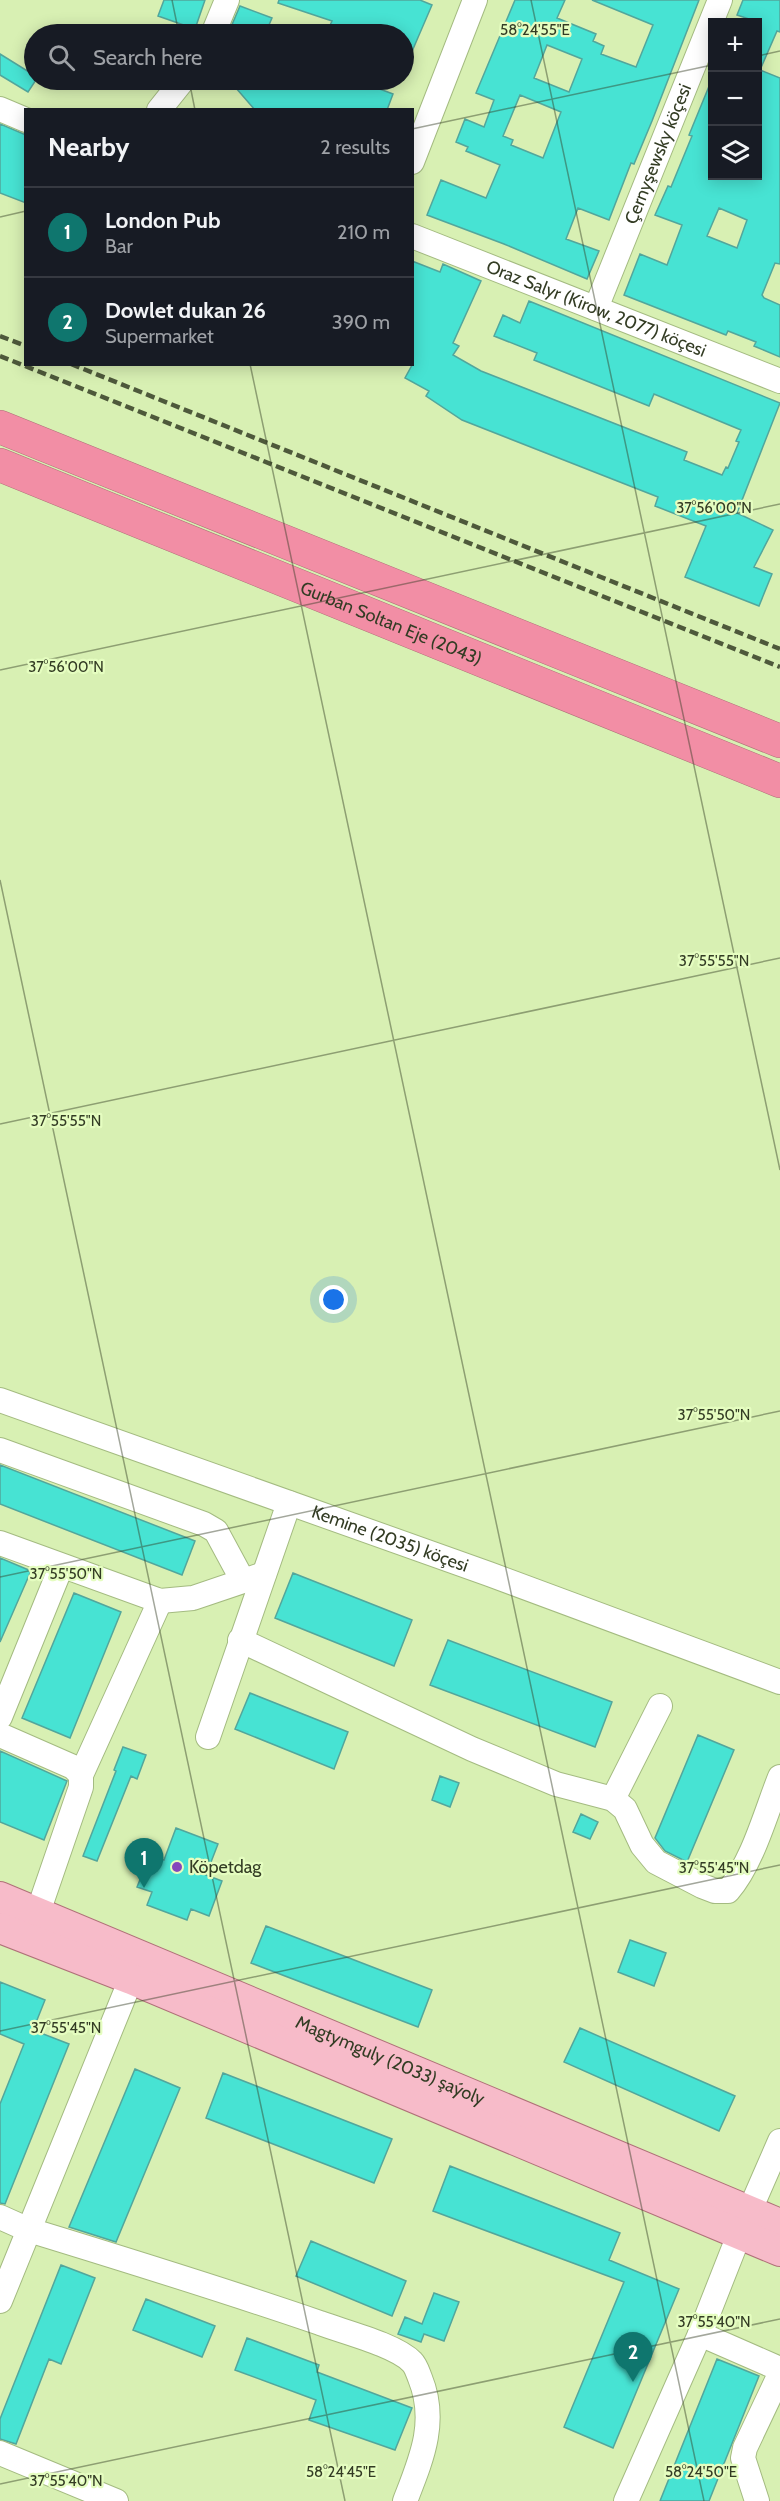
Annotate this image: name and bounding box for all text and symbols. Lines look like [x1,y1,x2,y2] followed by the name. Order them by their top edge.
[708,18,762,180] map controls
[708,18,762,72] button: +
[500,21,570,39] text: 58°24'55"E
[24,24,414,90] search box
[45,41,78,74] icon: search
[93,44,202,71] text: Search here
[708,72,762,126] button: −
[620,81,696,227] street label: Çernyşewsky köçesi
[708,126,762,180] button: layers
[48,131,129,163] text: Nearby
[320,135,390,159] text: 2 results
[105,207,220,234] text: London Pub
[64,220,71,244] text: 1
[337,220,390,244] text: 210 m
[105,234,133,258] text: Bar
[483,255,709,362] street label: Oraz Salyr (Kirow, 2077) köçesi
[105,297,266,324] text: Dowlet dukan 26
[62,310,73,334] text: 2
[332,310,390,334] text: 390 m
[105,324,214,348] text: Supermarket
[676,499,752,517] text: 37°56'00"N
[297,577,485,670] street label: Gurban Soltan Eje (2043)
[28,658,104,676] text: 37°56'00"N
[679,952,749,970] text: 37°55'55"N
[31,1112,101,1130] text: 37°55'55"N
[319,1285,348,1314] your location
[678,1406,750,1424] text: 37°55'50"N
[309,1501,471,1577] street label: Kemine (2035) köçesi
[30,1565,102,1583] text: 37°55'50"N
[124,1838,164,1888] pin: 1
[189,1856,262,1878] place label: Köpetdag
[679,1859,749,1877] text: 37°55'45"N
[170,1860,184,1874] marker: Köpetdag
[292,2011,488,2110] street label: Magtymguly (2033) şaýoly
[31,2019,101,2037] text: 37°55'45"N
[677,2313,751,2331] text: 37°55'40"N
[614,2332,652,2382] pin: 2
[306,2463,376,2481] text: 58°24'45"E
[665,2463,737,2481] text: 58°24'50"E
[29,2472,103,2490] text: 37°55'40"N

